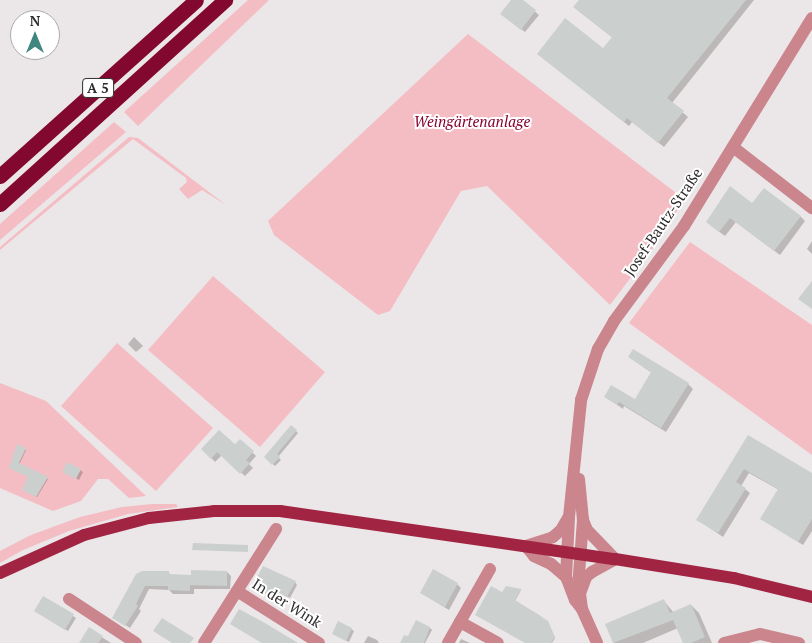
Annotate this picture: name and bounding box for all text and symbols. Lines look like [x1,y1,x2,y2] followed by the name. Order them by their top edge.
[10,10,60,60] north arrow
[30,11,40,30] text: N
[82,76,114,100] road number: A 5
[414,113,530,131] park label: Weingärtenanlage
[620,164,706,280] street label: Josef-Bautz-Straße
[249,575,325,631] street label: In der Wink

